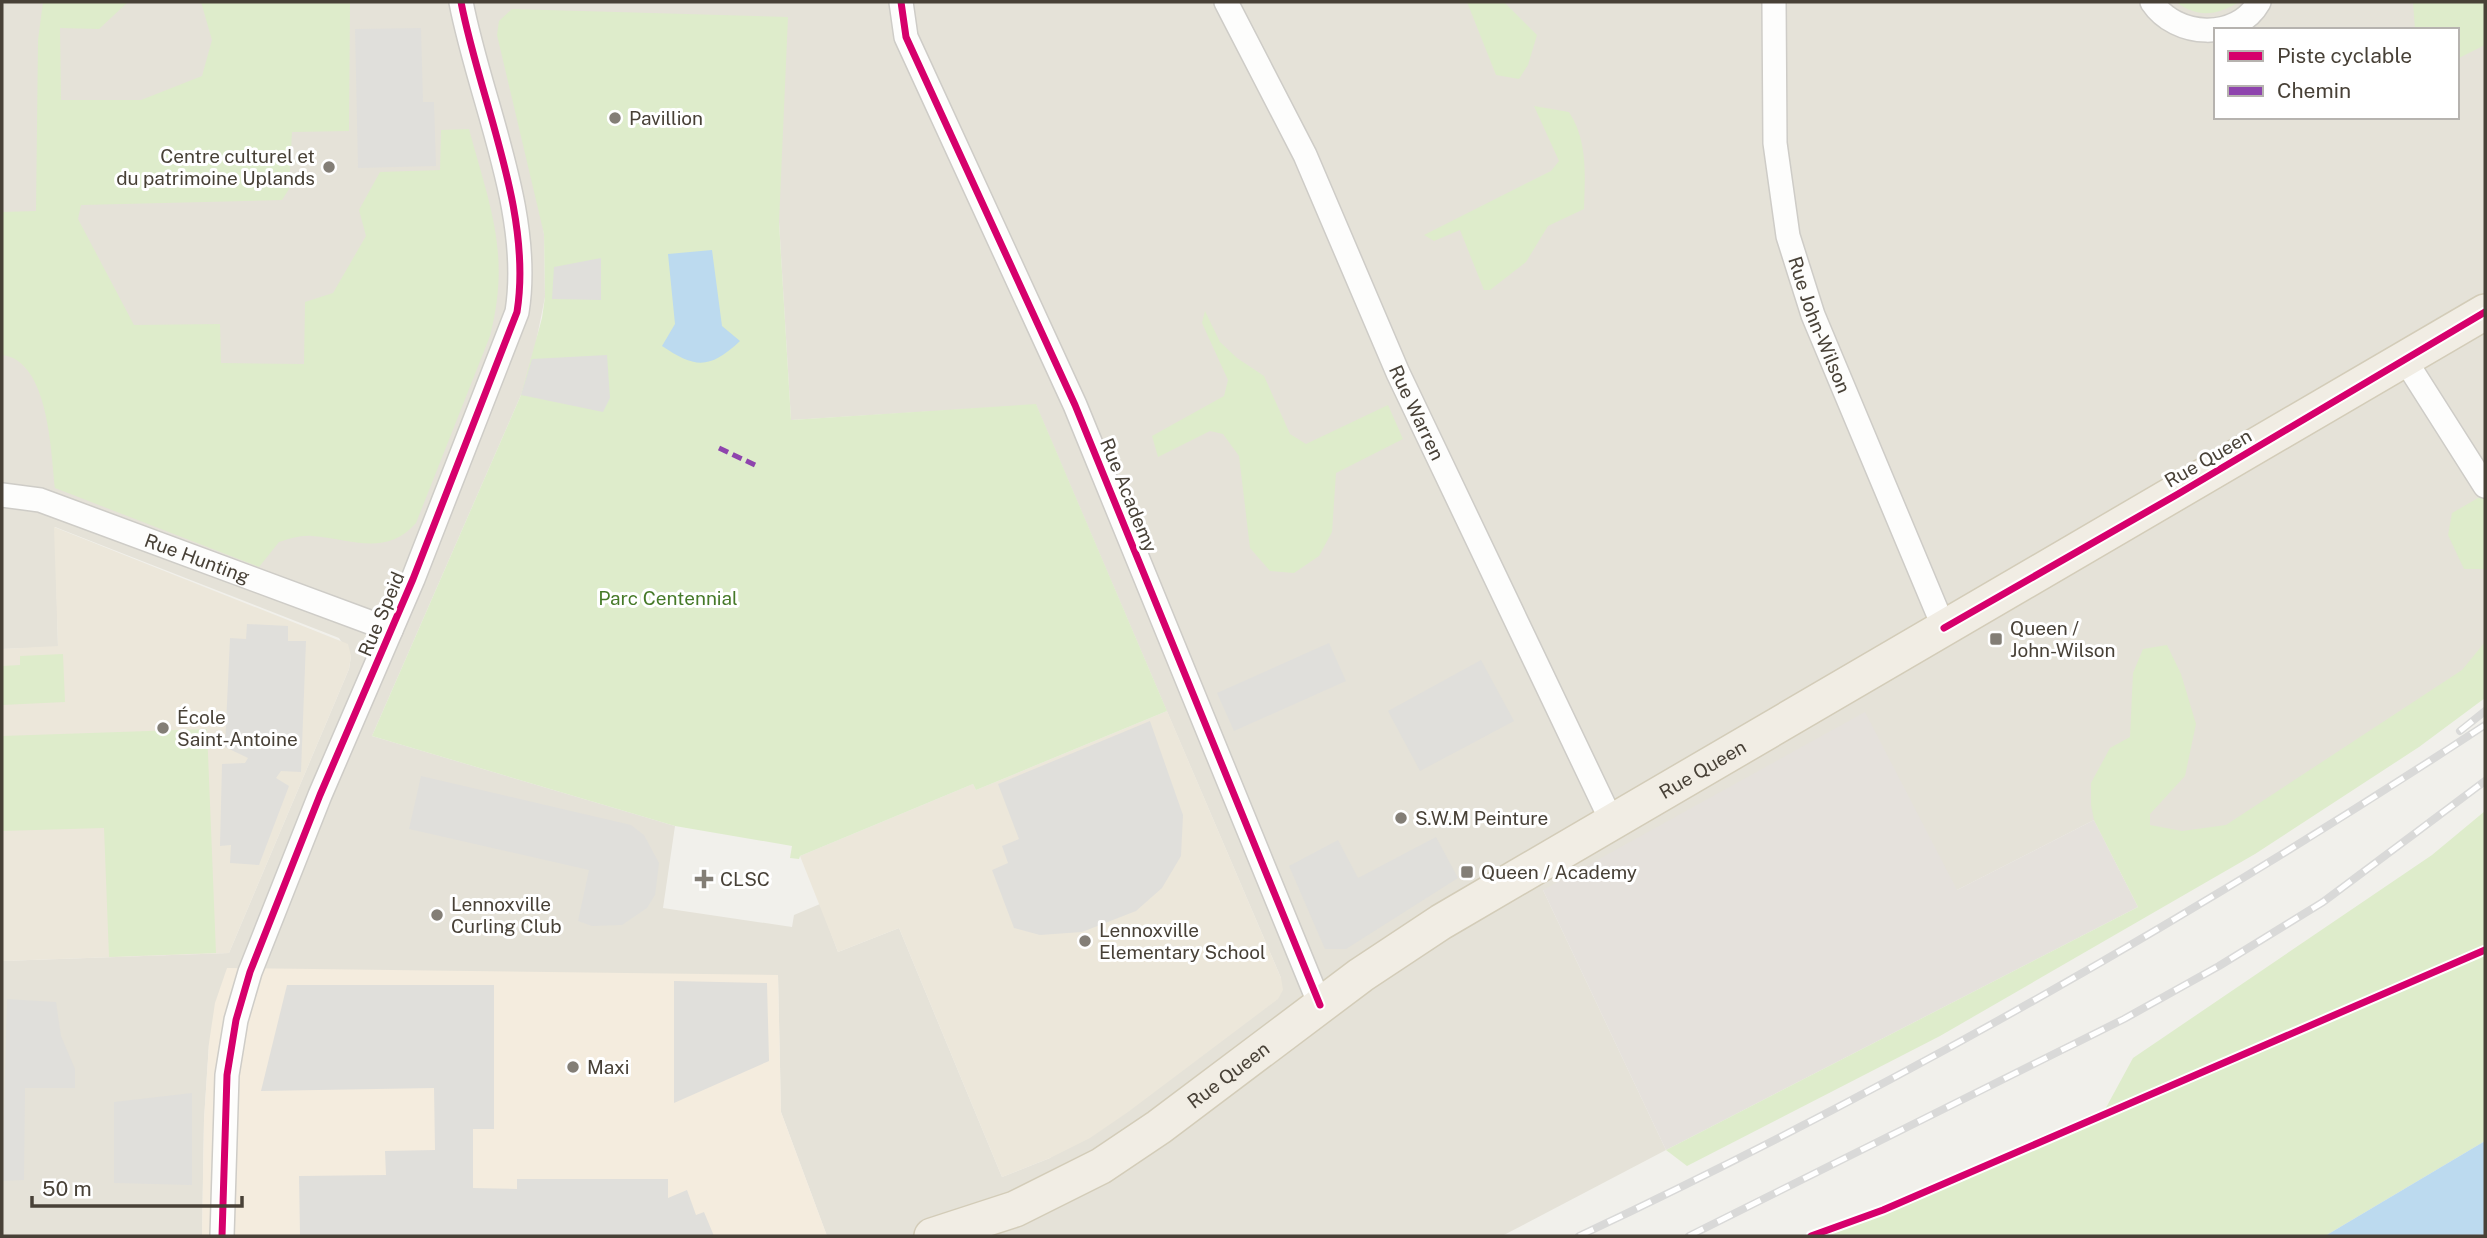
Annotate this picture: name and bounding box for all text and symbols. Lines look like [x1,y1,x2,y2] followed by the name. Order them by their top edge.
[2214,28,2459,119] legend
[2277,43,2412,68] text: Piste cyclable
[2277,78,2351,103] text: Chemin
[629,107,703,129] place label: Pavillion
[607,110,623,126] marker: Pavillion
[116,145,315,189] place label: Centre culturel et du patrimoine Uplands
[321,159,337,175] marker: Centre culturel et du patrimoine Uplands
[1784,253,1855,396] street label: Rue John-Wilson
[1385,362,1449,464] street label: Rue Warren
[2161,424,2255,492] street label: Rue Queen
[1096,435,1162,555] street label: Rue Academy
[142,529,253,588] street label: Rue Hunting
[353,568,409,660] street label: Rue Speid
[598,587,738,609] park label: Parc Centennial
[2010,617,2115,661] place label: Queen / John-Wilson
[1988,631,2004,647] marker: Queen / John-Wilson
[177,706,298,750] place label: École Saint-Antoine
[155,720,171,736] marker: École Saint-Antoine
[1655,735,1750,803] street label: Rue Queen
[1415,807,1548,829] place label: S.W.M Peinture
[1393,810,1409,826] marker: S.W.M Peinture
[1481,861,1637,883] place label: Queen / Academy
[1459,864,1475,880] marker: Queen / Academy
[720,868,770,890] place label: CLSC
[694,869,714,889] marker: CLSC
[451,893,562,937] place label: Lennoxville Curling Club
[429,907,445,923] marker: Lennoxville Curling Club
[1099,919,1266,963] place label: Lennoxville Elementary School
[1077,933,1093,949] marker: Lennoxville Elementary School
[1183,1037,1274,1113] street label: Rue Queen
[587,1056,629,1078] place label: Maxi
[565,1059,581,1075] marker: Maxi
[32,1164,242,1208] scale bar
[42,1176,92,1201] text: 50 m

